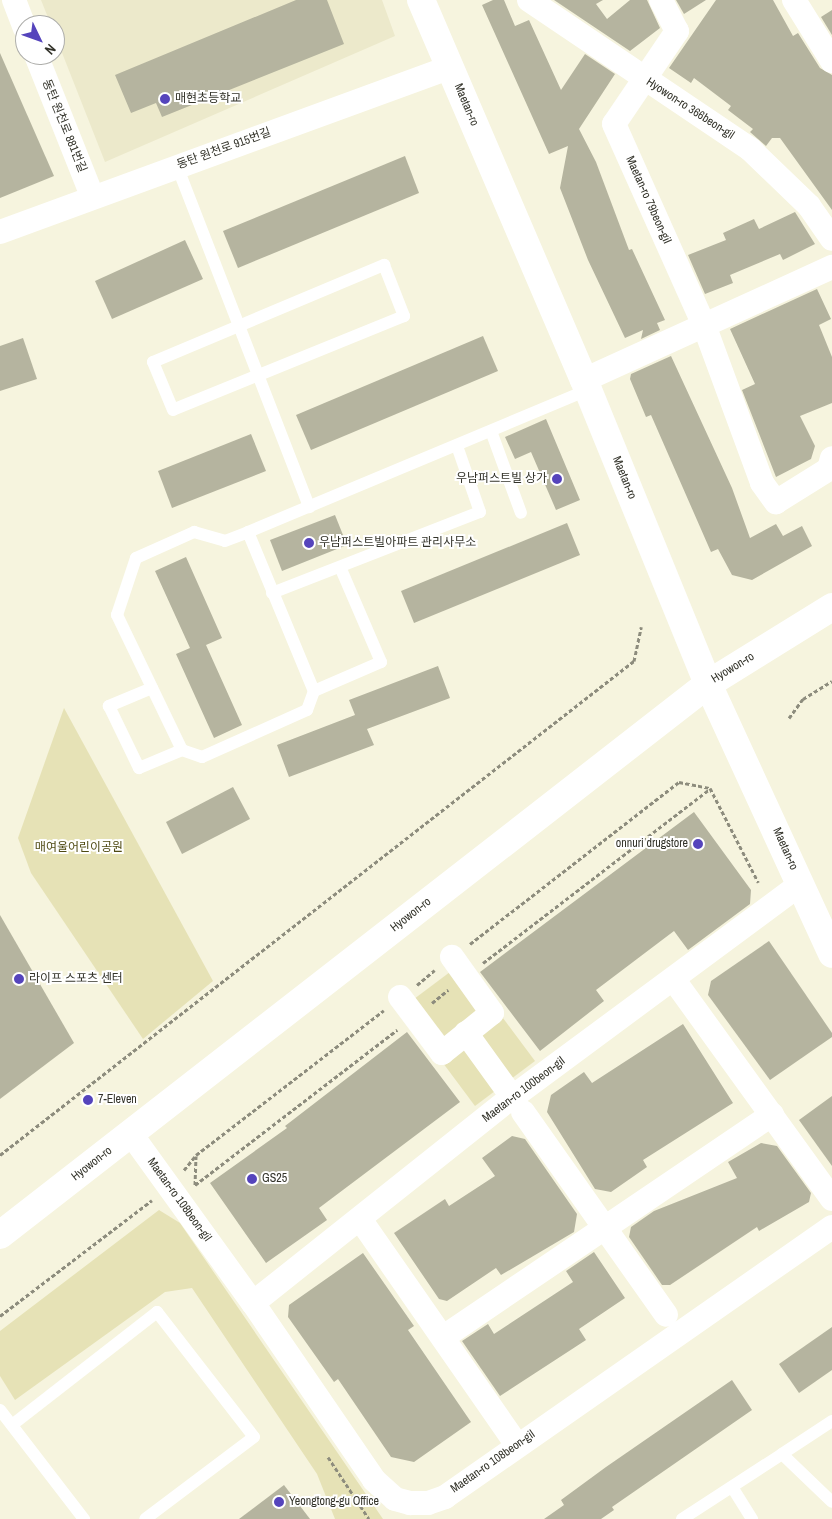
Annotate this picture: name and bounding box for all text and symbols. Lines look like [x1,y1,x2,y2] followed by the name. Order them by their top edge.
[15,15,65,65] north arrow
[41,40,60,58] text: N
[643,75,737,143] street label: Hyowon-ro 366beon-gil
[39,77,89,175] street label: 동탄 원천로 881번길
[451,82,481,128] street label: Maetan-ro
[175,92,241,106] place label: 매현초등학교
[159,93,171,105] marker: 매현초등학교
[175,125,273,173] street label: 동탄 원천로 915번길
[622,154,674,246] street label: Maetan-ro 79beon-gil
[609,455,639,501] street label: Maetan-ro
[456,472,547,486] place label: 우남퍼스트빌 상가
[551,473,563,485] marker: 우남퍼스트빌 상가
[319,536,476,550] place label: 우남퍼스트빌아파트 관리사무소
[303,537,315,549] marker: 우남퍼스트빌아파트 관리사무소
[709,650,757,686] street label: Hyowon-ro
[769,826,801,872] street label: Maetan-ro
[616,837,688,851] place label: onnuri drugstore
[692,838,704,850] marker: onnuri drugstore
[35,841,123,855] park label: 매여울어린이공원
[388,895,434,935] street label: Hyowon-ro
[29,972,123,986] place label: 라이프 스포츠 센터
[13,973,25,985] marker: 라이프 스포츠 센터
[480,1054,568,1126] street label: Maetan-ro 100beon-gil
[98,1093,137,1107] place label: 7-Eleven
[82,1094,94,1106] marker: 7-Eleven
[69,1144,115,1184] street label: Hyowon-ro
[144,1155,214,1245] street label: Maetan-ro 108beon-gil
[262,1172,287,1186] place label: GS25
[246,1173,258,1185] marker: GS25
[448,1428,538,1496] street label: Maetan-ro 108beon-gil
[289,1495,379,1509] place label: Yeongtong-gu Office
[273,1496,285,1508] marker: Yeongtong-gu Office

